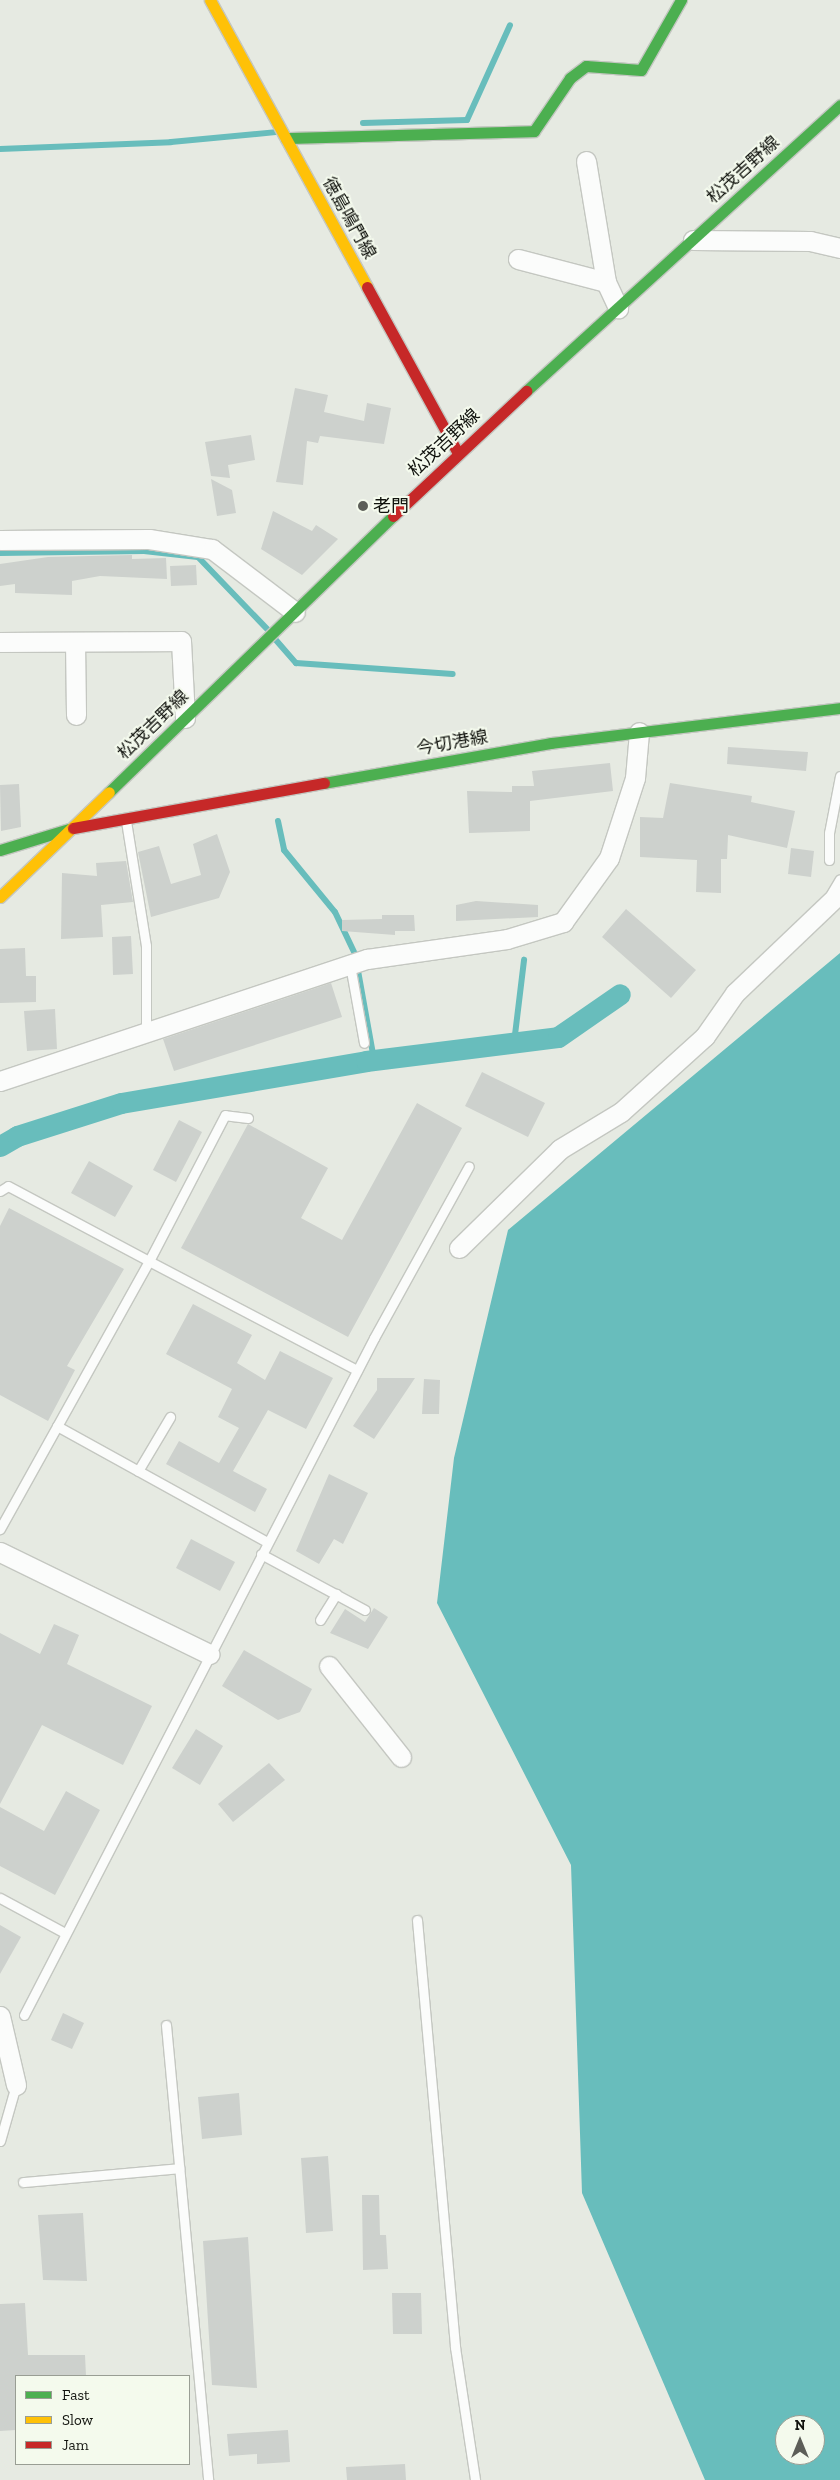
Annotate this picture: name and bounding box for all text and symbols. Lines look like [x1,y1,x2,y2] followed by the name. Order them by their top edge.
[702,132,784,208] street label: 松茂吉野線
[318,173,380,263] street label: 徳島鳴門線
[404,404,484,482] street label: 松茂吉野線
[373,495,409,517] place label: 老門
[357,500,369,512] marker: 老門
[113,686,193,764] street label: 松茂吉野線
[415,726,489,760] street label: 今切港線
[15,2375,190,2465] legend
[62,2386,90,2404] text: Fast
[62,2411,93,2429] text: Slow
[775,2415,825,2465] north arrow
[795,2417,805,2434] text: N
[62,2436,89,2454] text: Jam

